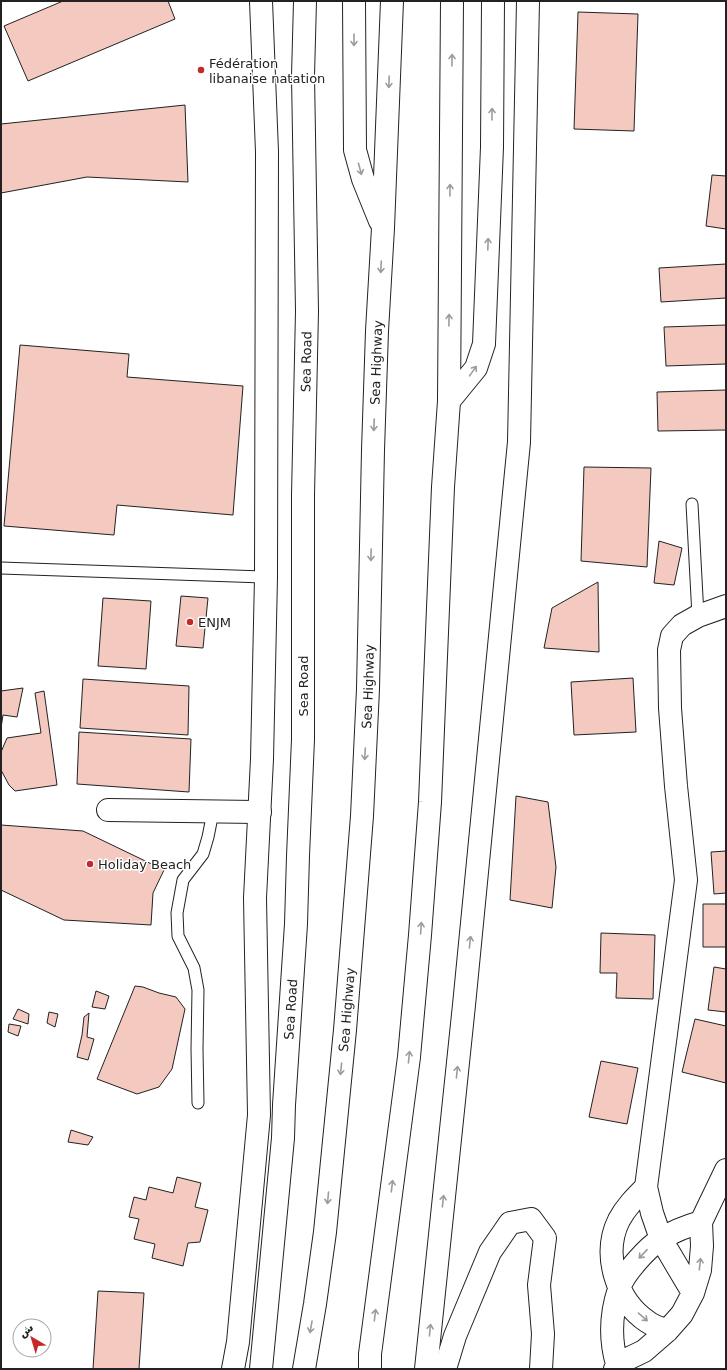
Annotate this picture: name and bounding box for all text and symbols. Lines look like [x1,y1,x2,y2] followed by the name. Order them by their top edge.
[350,33,358,46] one-way arrow
[448,54,456,67] one-way arrow
[209,56,325,86] place label: Fédération libanaise natation
[196,65,206,75] marker: Fédération libanaise natation
[385,75,392,88] one-way arrow
[488,108,496,121] one-way arrow
[357,163,364,176] one-way arrow
[447,184,454,197] one-way arrow
[484,238,492,251] one-way arrow
[377,260,384,273] one-way arrow
[445,314,453,327] one-way arrow
[367,320,385,405] street label: Sea Highway
[298,331,314,392] street label: Sea Road
[469,365,477,376] one-way arrow
[370,418,378,431] one-way arrow
[367,548,375,561] one-way arrow
[198,615,231,630] place label: ENJM
[185,617,195,627] marker: ENJM
[359,644,376,729] street label: Sea Highway
[296,656,311,716] street label: Sea Road
[361,747,369,760] one-way arrow
[98,857,191,872] place label: Holiday Beach
[85,859,95,869] marker: Holiday Beach
[417,922,424,935] one-way arrow
[466,936,474,949] one-way arrow
[335,967,357,1053] street label: Sea Highway
[281,978,300,1040] street label: Sea Road
[405,1051,412,1064] one-way arrow
[337,1062,345,1075] one-way arrow
[453,1066,461,1079] one-way arrow
[388,1180,396,1193] one-way arrow
[325,1191,332,1204] one-way arrow
[439,1195,447,1208] one-way arrow
[638,1249,648,1259] one-way arrow
[697,1258,704,1271] one-way arrow
[371,1309,379,1322] one-way arrow
[637,1313,648,1322] one-way arrow
[12,1318,52,1358] north arrow
[307,1320,315,1333] one-way arrow
[16,1321,36,1340] text: ش
[426,1324,434,1337] one-way arrow

